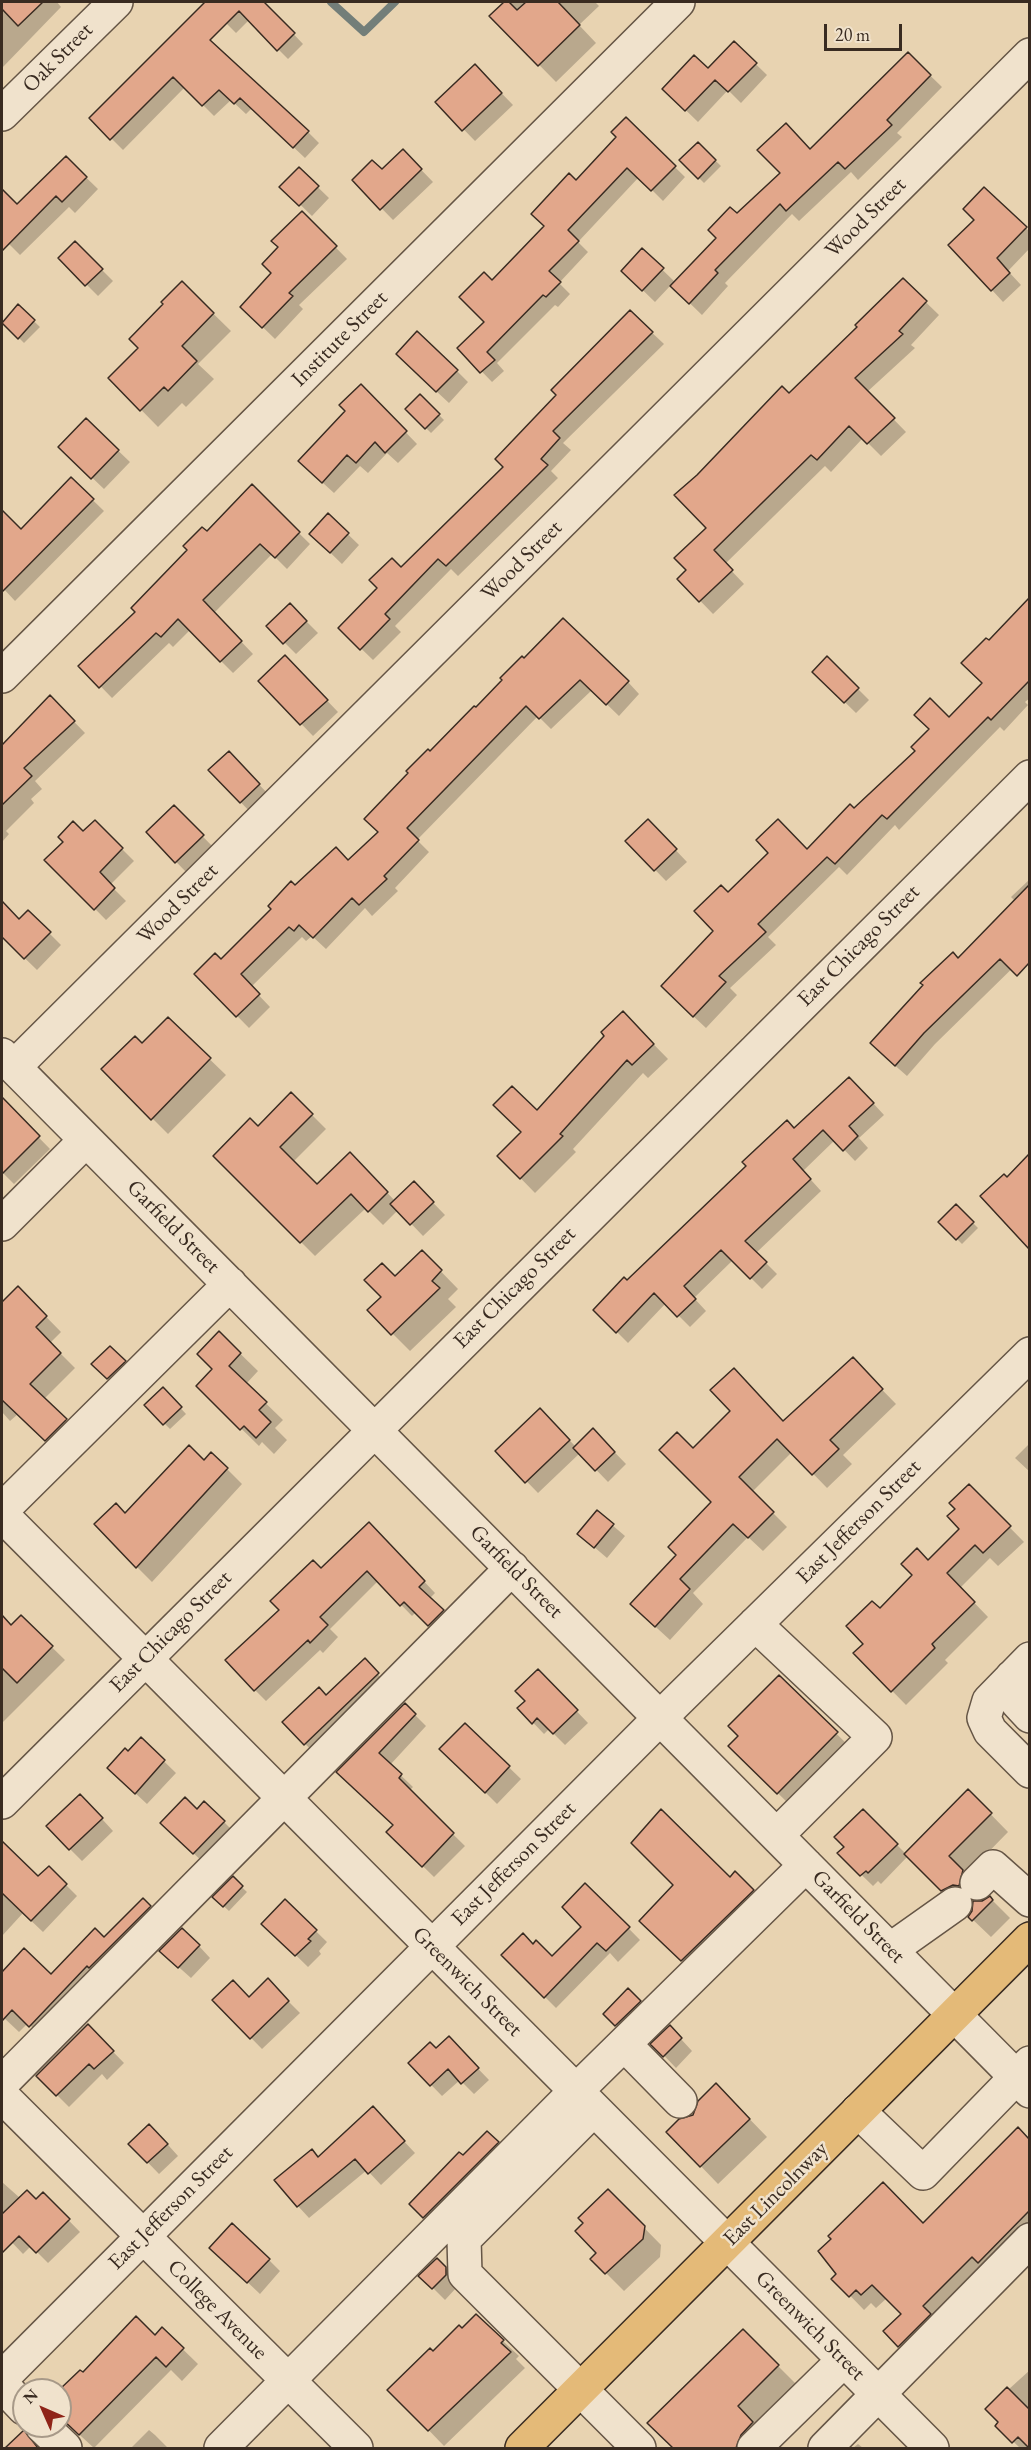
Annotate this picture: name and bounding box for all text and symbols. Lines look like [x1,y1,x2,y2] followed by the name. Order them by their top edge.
[827,12,905,50] scale bar
[17,17,99,99] street label: Oak Street
[835,23,870,46] text: 20 m
[820,172,912,264] street label: Wood Street
[286,285,394,393] street label: Institute Street
[476,515,568,607] street label: Wood Street
[132,858,224,950] street label: Wood Street
[792,879,926,1013] street label: East Chicago Street
[121,1175,225,1279] street label: Garfield Street
[448,1221,582,1355] street label: East Chicago Street
[791,1454,927,1590] street label: East Jefferson Street
[464,1520,568,1624] street label: Garfield Street
[104,1565,238,1699] street label: East Chicago Street
[446,1796,582,1932] street label: East Jefferson Street
[806,1865,910,1969] street label: Garfield Street
[406,1921,528,2043] street label: Greenwich Street
[718,2136,834,2252] street label: East Lincolnway
[103,2140,239,2276] street label: East Jefferson Street
[161,2254,273,2366] street label: College Avenue
[749,2265,871,2387] street label: Greenwich Street
[12,2378,72,2438] north arrow
[18,2384,42,2408] text: N

